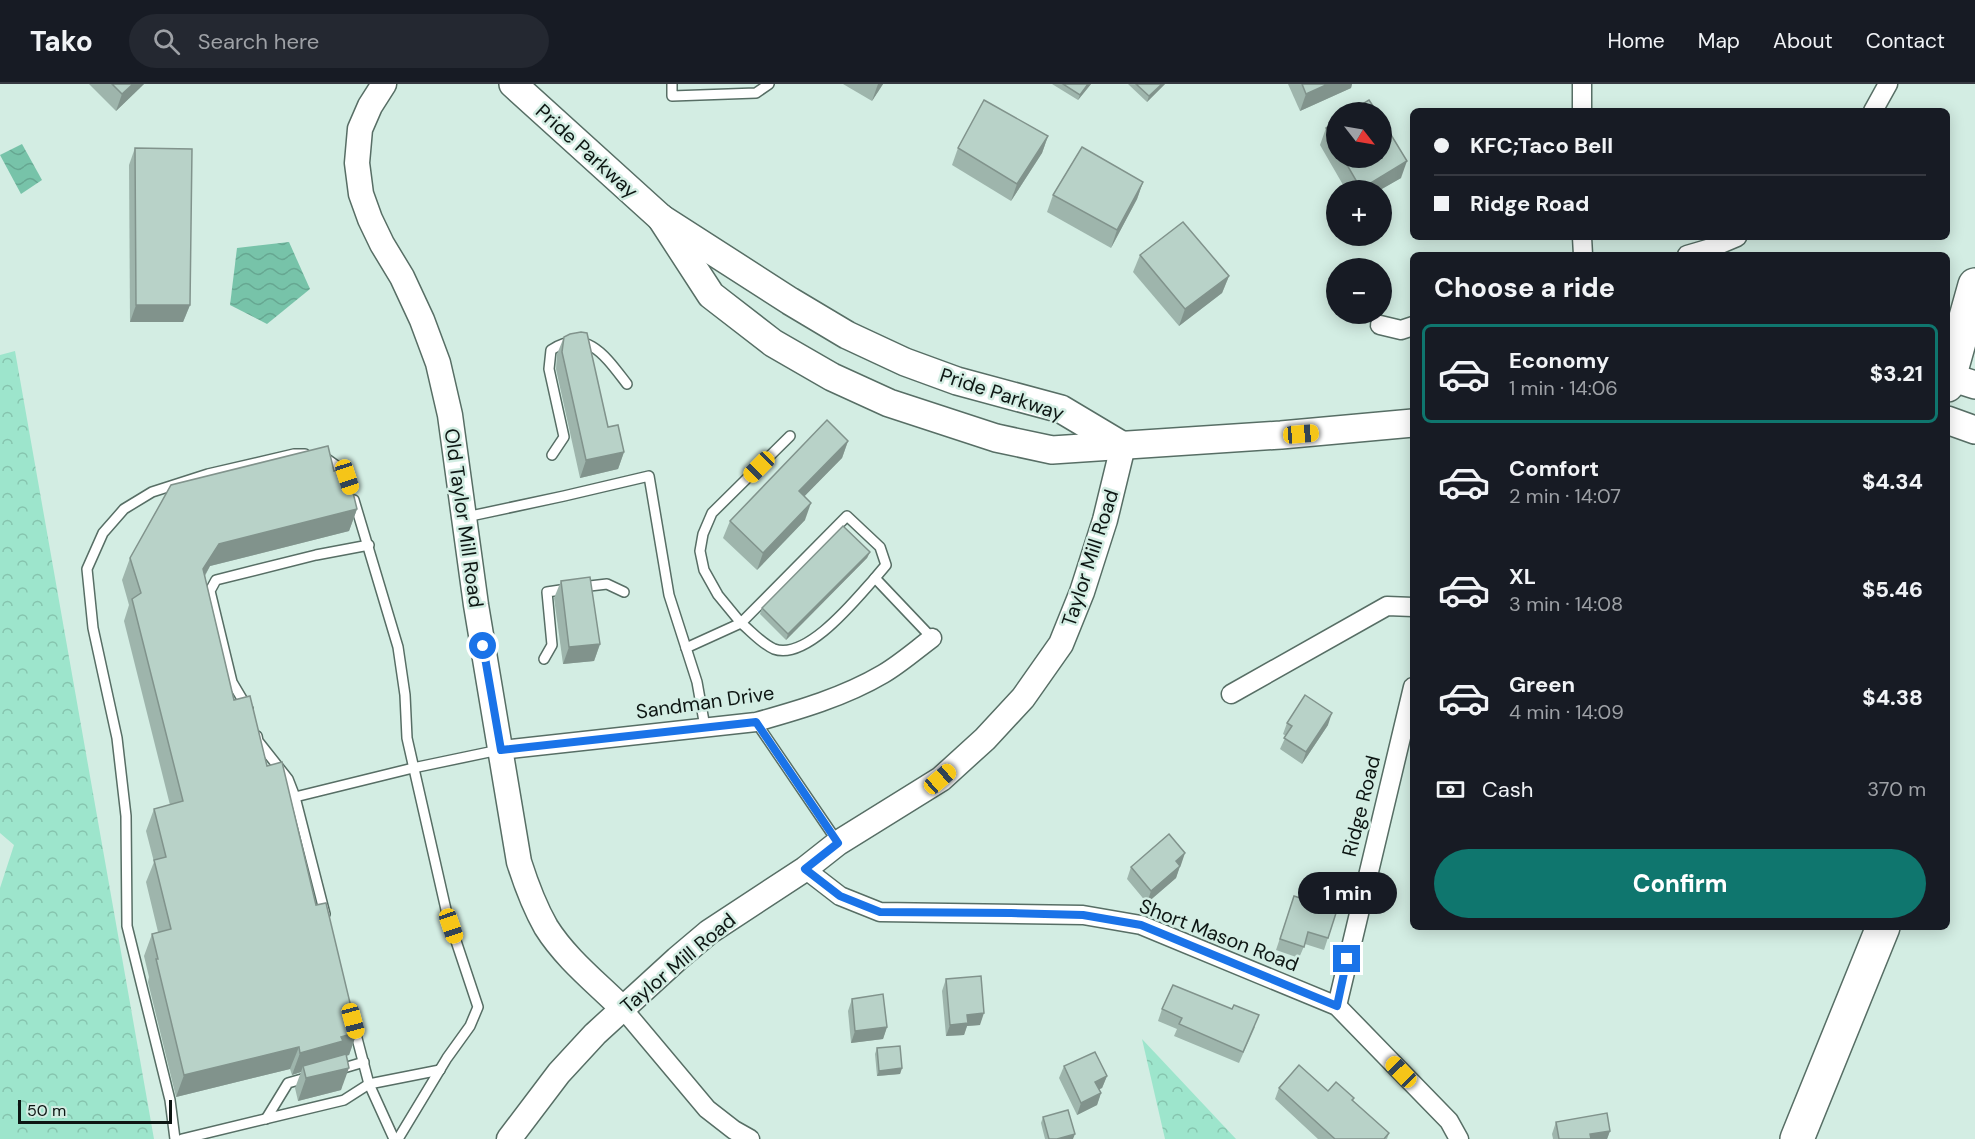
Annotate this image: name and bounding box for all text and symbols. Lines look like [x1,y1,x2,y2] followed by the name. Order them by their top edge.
[129,14,549,68] search box
[30,23,93,60] text: Tako
[150,25,183,58] icon: search
[198,27,319,56] text: Search here
[1607,27,1665,55] text: Home
[1698,27,1740,55] text: Map
[1773,27,1833,55] text: About
[1866,27,1945,55] text: Contact
[530,98,644,204] street label: Pride Parkway
[1326,102,1392,168] north arrow
[1326,102,1392,324] map controls
[1470,131,1613,160] text: KFC;Taco Bell
[1326,180,1392,246] button: +
[1470,189,1589,218] text: Ridge Road
[1326,258,1392,324] button: −
[1434,270,1615,305] text: Choose a ride
[1509,346,1609,375] text: Economy
[1437,347,1491,401] icon: car
[1870,359,1923,388] text: $3.21
[937,362,1067,426] street label: Pride Parkway
[1509,375,1618,401] text: 1 min · 14:06
[1282,423,1320,445] car
[439,427,489,609] street label: Old Taylor Mill Road
[740,448,778,486] car
[1509,454,1599,483] text: Comfort
[1437,455,1491,509] icon: car
[333,457,361,497] car
[1862,467,1923,496] text: $4.34
[1509,483,1621,509] text: 2 min · 14:07
[1056,486,1124,630] street label: Taylor Mill Road
[1509,562,1536,591] text: XL
[1437,563,1491,617] icon: car
[1862,575,1923,604] text: $5.46
[1509,591,1623,617] text: 3 min · 14:08
[469,632,496,659] route start
[1509,670,1575,699] text: Green
[1437,671,1491,725] icon: car
[634,679,776,725] street label: Sandman Drive
[1862,683,1923,712] text: $4.38
[1509,699,1624,725] text: 4 min · 14:09
[1336,753,1386,859] street label: Ridge Road
[921,760,959,798] car
[1434,773,1467,806] icon: cash
[1482,775,1533,804] text: Cash
[1867,776,1926,802] text: 370 m
[1434,849,1926,918] button: Confirm
[1298,872,1396,914] callout: 1 min
[1323,880,1372,906] text: 1 min
[1136,893,1302,977] street label: Short Mason Road
[437,906,465,946] car
[615,907,741,1019] street label: Taylor Mill Road
[1333,945,1360,972] route end
[340,1001,366,1041] car
[1382,1053,1420,1091] car
[18,1097,172,1124] scale bar
[27,1100,66,1121] text: 50 m

